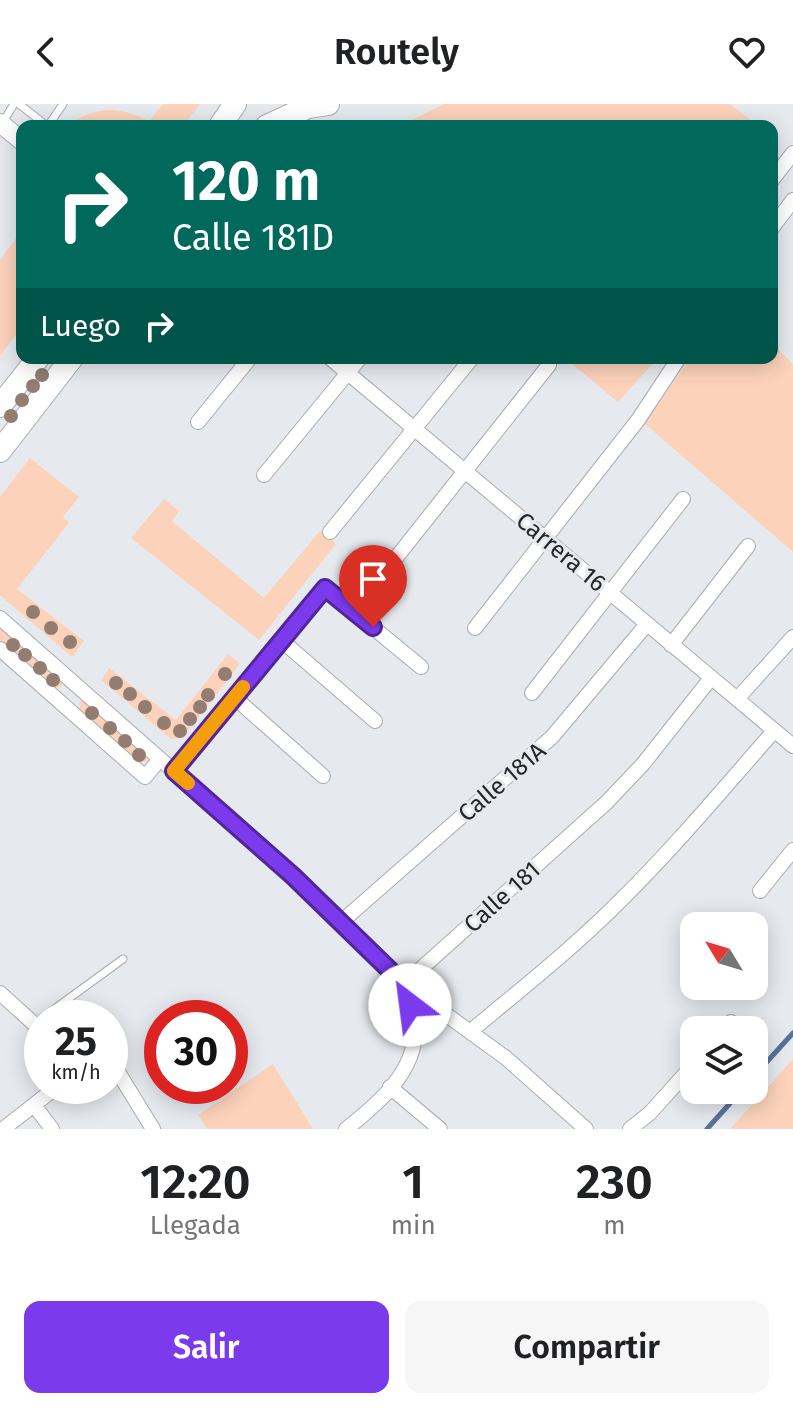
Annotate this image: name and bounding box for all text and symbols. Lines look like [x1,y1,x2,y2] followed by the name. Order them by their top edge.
[24,30,68,74] icon: back
[334,30,459,74] text: Routely
[725,30,769,74] icon: heart
[172,148,320,215] text: 120 m
[40,152,144,256] icon: right
[172,216,334,260] text: Calle 181D
[137,304,181,348] icon: right
[40,308,121,344] text: Luego
[511,507,611,597] street label: Carrera 16
[339,545,407,627] pin
[351,557,395,601] icon: arrive
[453,736,552,827] street label: Calle 181A
[458,856,546,938] street label: Calle 181
[680,912,768,1000] north arrow
[680,912,768,1104] map controls
[368,963,452,1047] position arrow
[144,1000,248,1104] speed limit sign: 30
[680,1016,768,1104] button: layers
[55,1018,97,1066] text: 25
[51,1060,101,1084] text: km/h
[140,1153,251,1211] text: 12:20
[402,1153,424,1211] text: 1
[576,1153,653,1211] text: 230
[150,1210,241,1241] text: Llegada
[391,1210,436,1241] text: min
[603,1210,625,1241] text: m
[24,1301,389,1393] button: Salir
[405,1301,769,1393] button: Compartir

